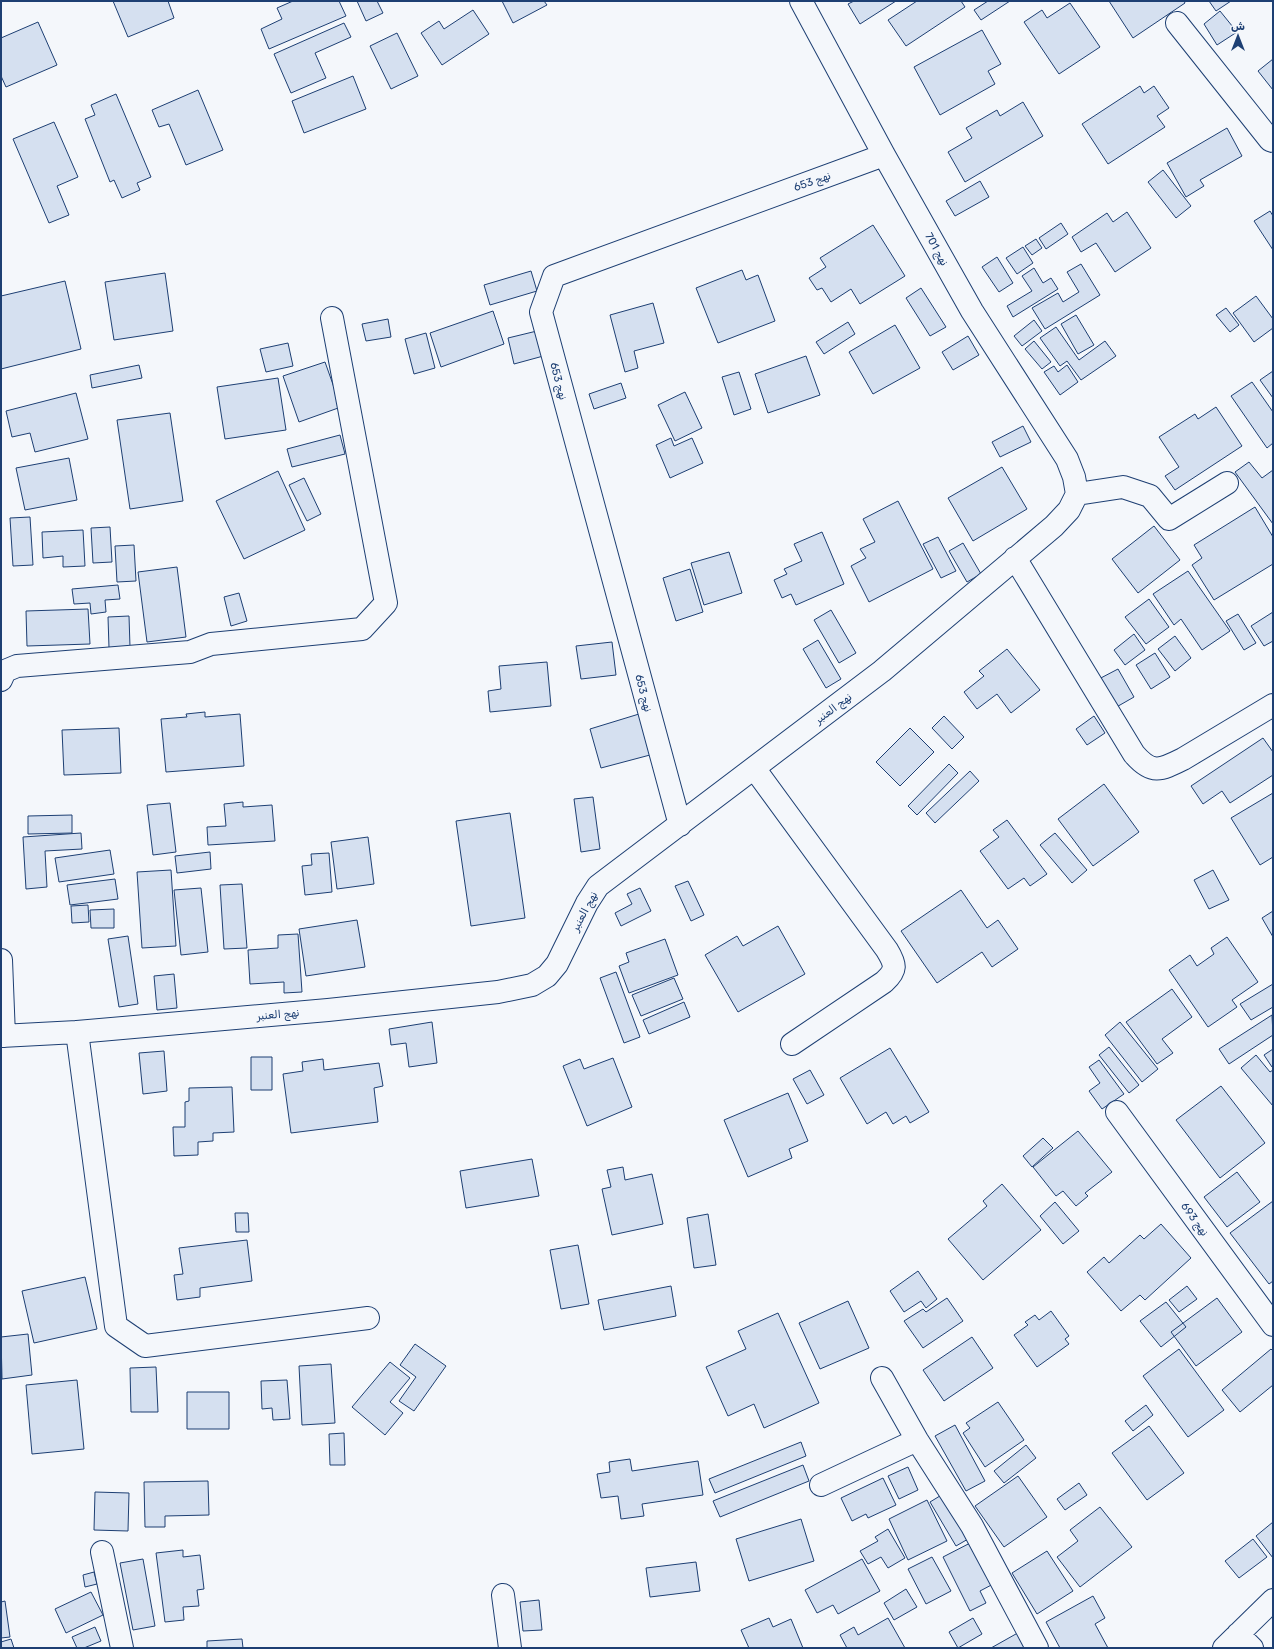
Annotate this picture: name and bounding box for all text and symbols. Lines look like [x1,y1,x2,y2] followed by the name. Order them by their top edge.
[1218,16,1258,56] north arrow
[1231,20,1245,33] text: ش
[792,169,833,196] street label: نهج 653
[920,230,951,269] street label: نهج 701
[545,361,570,402] street label: نهج 653
[630,673,655,714] street label: نهج 653
[811,690,856,729] street label: نهج العنبر
[568,889,602,935] street label: نهج العنبر
[255,1006,300,1025] street label: نهج العنبر
[1176,1200,1211,1240] street label: نهج 693

